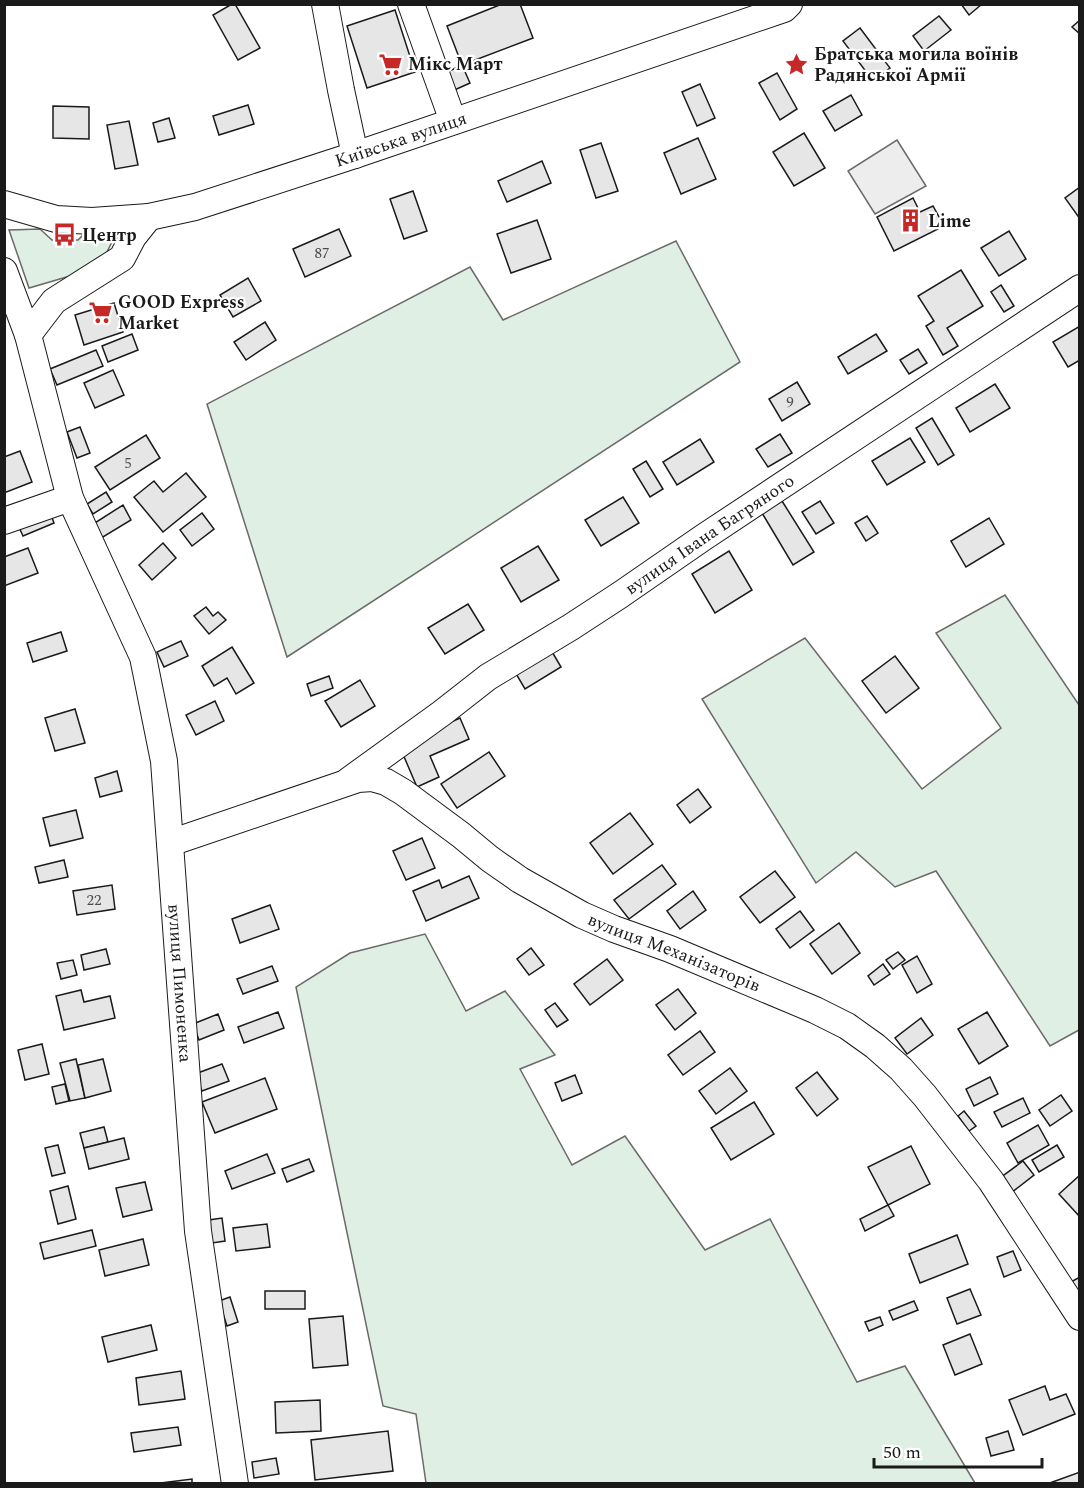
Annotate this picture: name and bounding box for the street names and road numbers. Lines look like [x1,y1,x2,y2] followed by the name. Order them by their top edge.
[331,104,470,174] street label: Київська вулиця
[619,467,800,601] street label: вулиця Івана Багряного
[161,903,199,1064] street label: вулиця Пимоненка
[584,906,765,999] street label: вулиця Механізаторів

